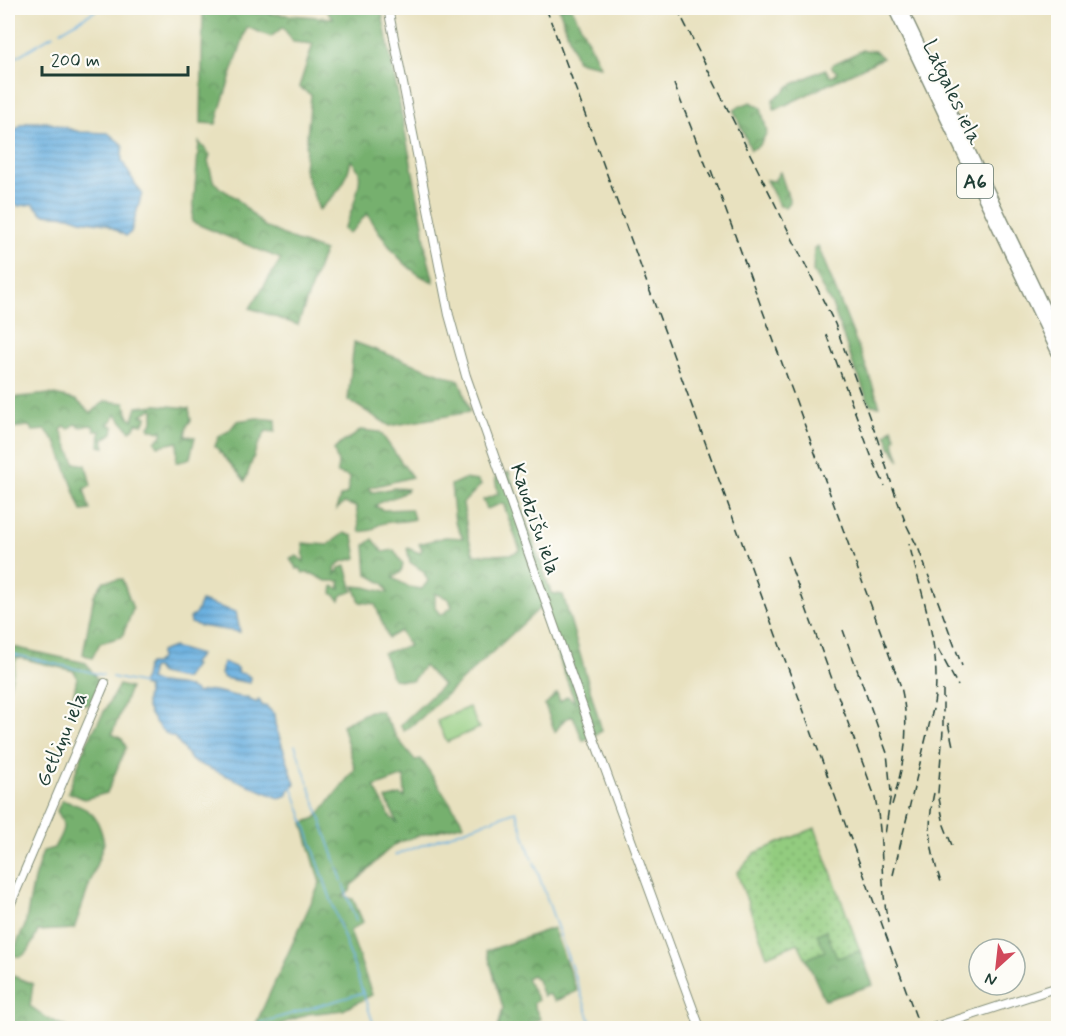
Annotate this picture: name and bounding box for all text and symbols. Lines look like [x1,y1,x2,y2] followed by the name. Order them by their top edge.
[915,35,989,150] street label: Latgales iela
[42,39,188,77] scale bar
[51,49,100,73] text: 200 m
[957,164,993,198] road number: A6
[503,460,567,579] street label: Kaudzīšu iela
[29,688,94,791] street label: Getliņu iela
[967,937,1027,997] north arrow
[981,967,1000,991] text: N

